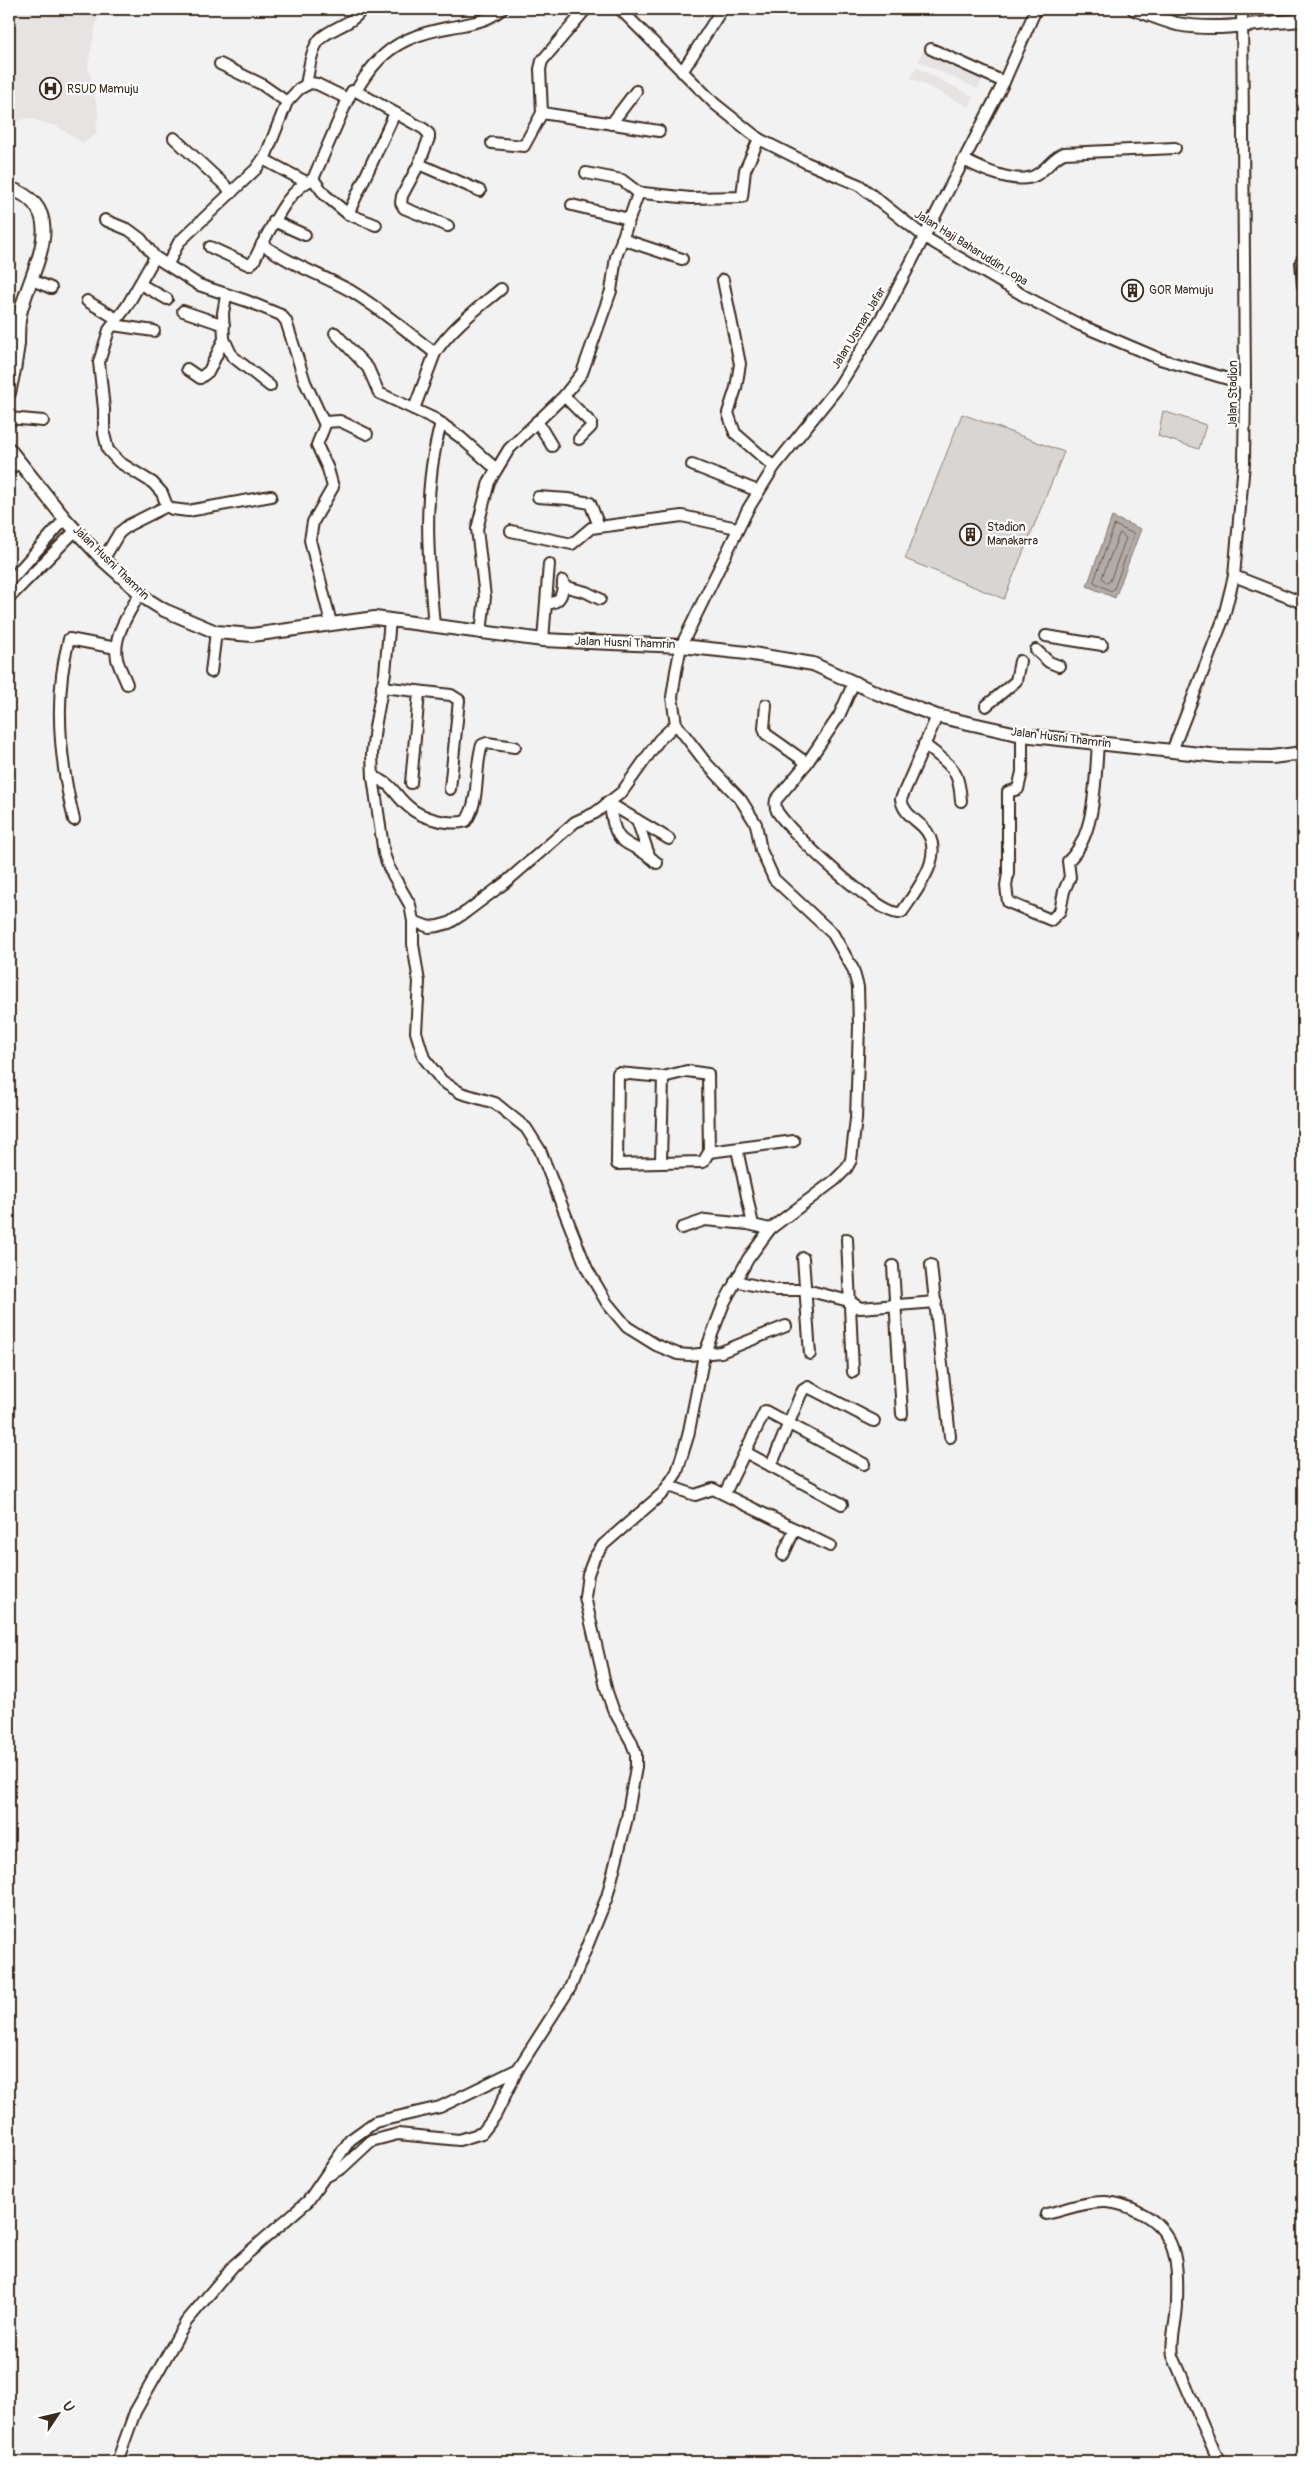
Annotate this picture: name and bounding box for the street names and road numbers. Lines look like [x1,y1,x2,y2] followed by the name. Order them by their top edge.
[911,207,1031,289] street label: Jalan Haji Baharuddin Lopa
[829,284,890,372] street label: Jalan Usman Jafar
[1226,360,1241,428] street label: Jalan Stadion
[69,523,153,604] street label: Jalan Husni Thamrin
[574,634,676,652] street label: Jalan Husni Thamrin
[1010,724,1112,752] street label: Jalan Husni Thamrin

